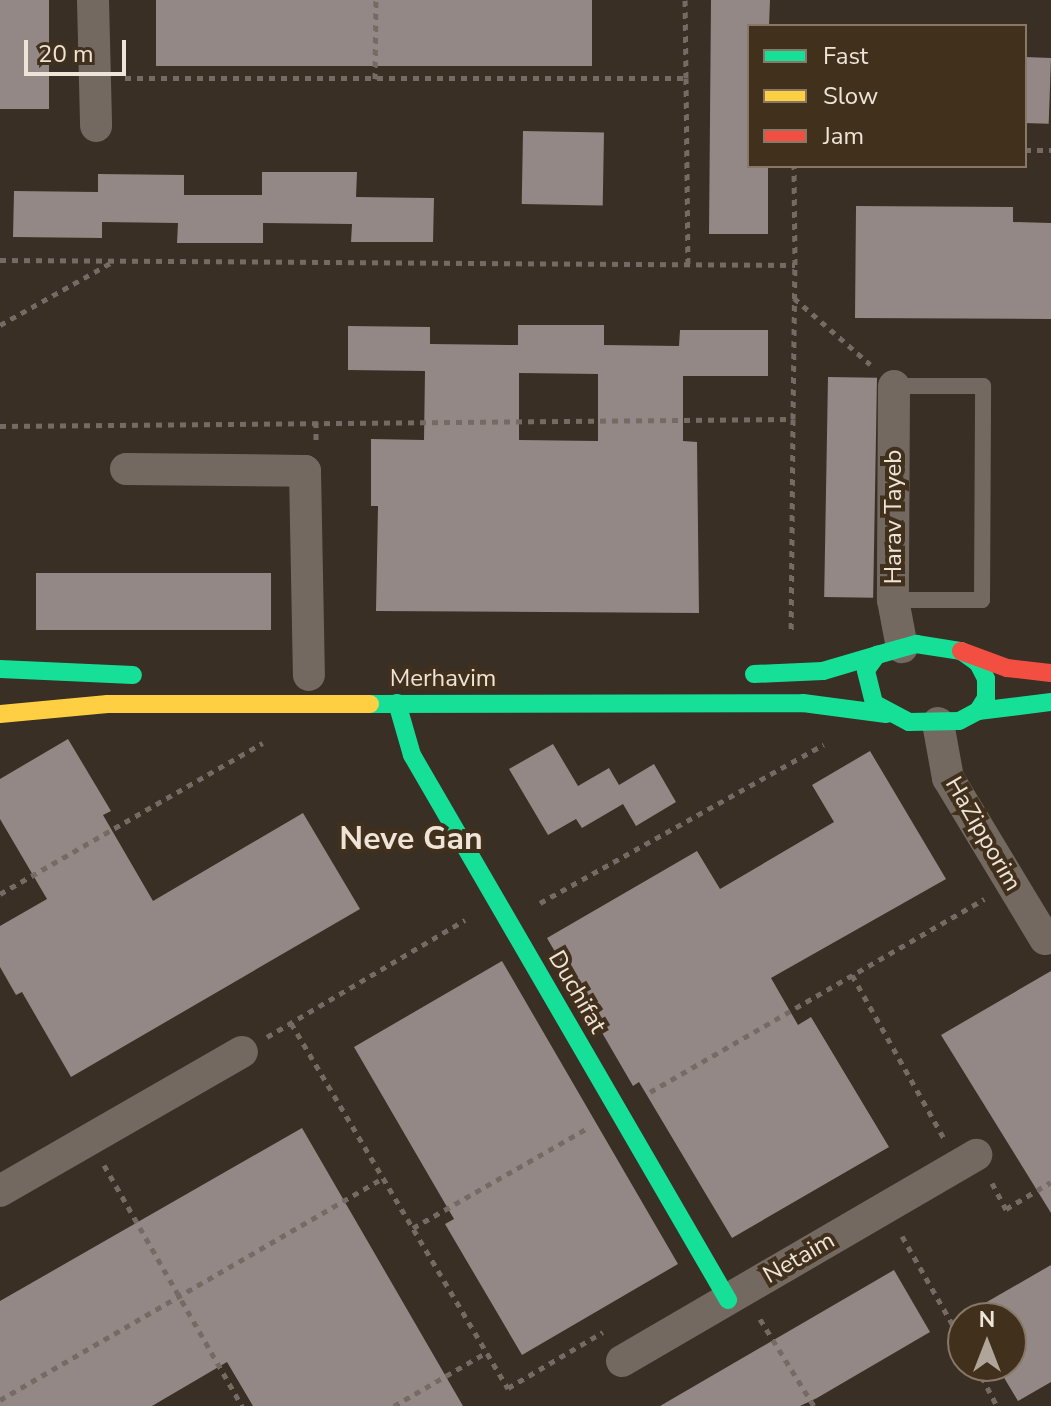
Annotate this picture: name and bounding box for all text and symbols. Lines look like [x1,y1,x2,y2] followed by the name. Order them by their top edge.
[28,24,130,74] scale bar
[747,24,1027,168] legend
[38,38,94,70] text: 20 m
[823,40,868,72] text: Fast
[823,80,878,112] text: Slow
[823,120,864,152] text: Jam
[880,450,908,584] street label: Harav Tayeb
[390,665,496,693] street label: Merhavim
[939,772,1027,896] street label: HaZipporim
[339,820,483,858] district label: Neve Gan
[542,946,612,1038] street label: Duchifat
[758,1226,840,1290] street label: Netaim
[947,1302,1027,1382] north arrow
[979,1305,995,1335] text: N

